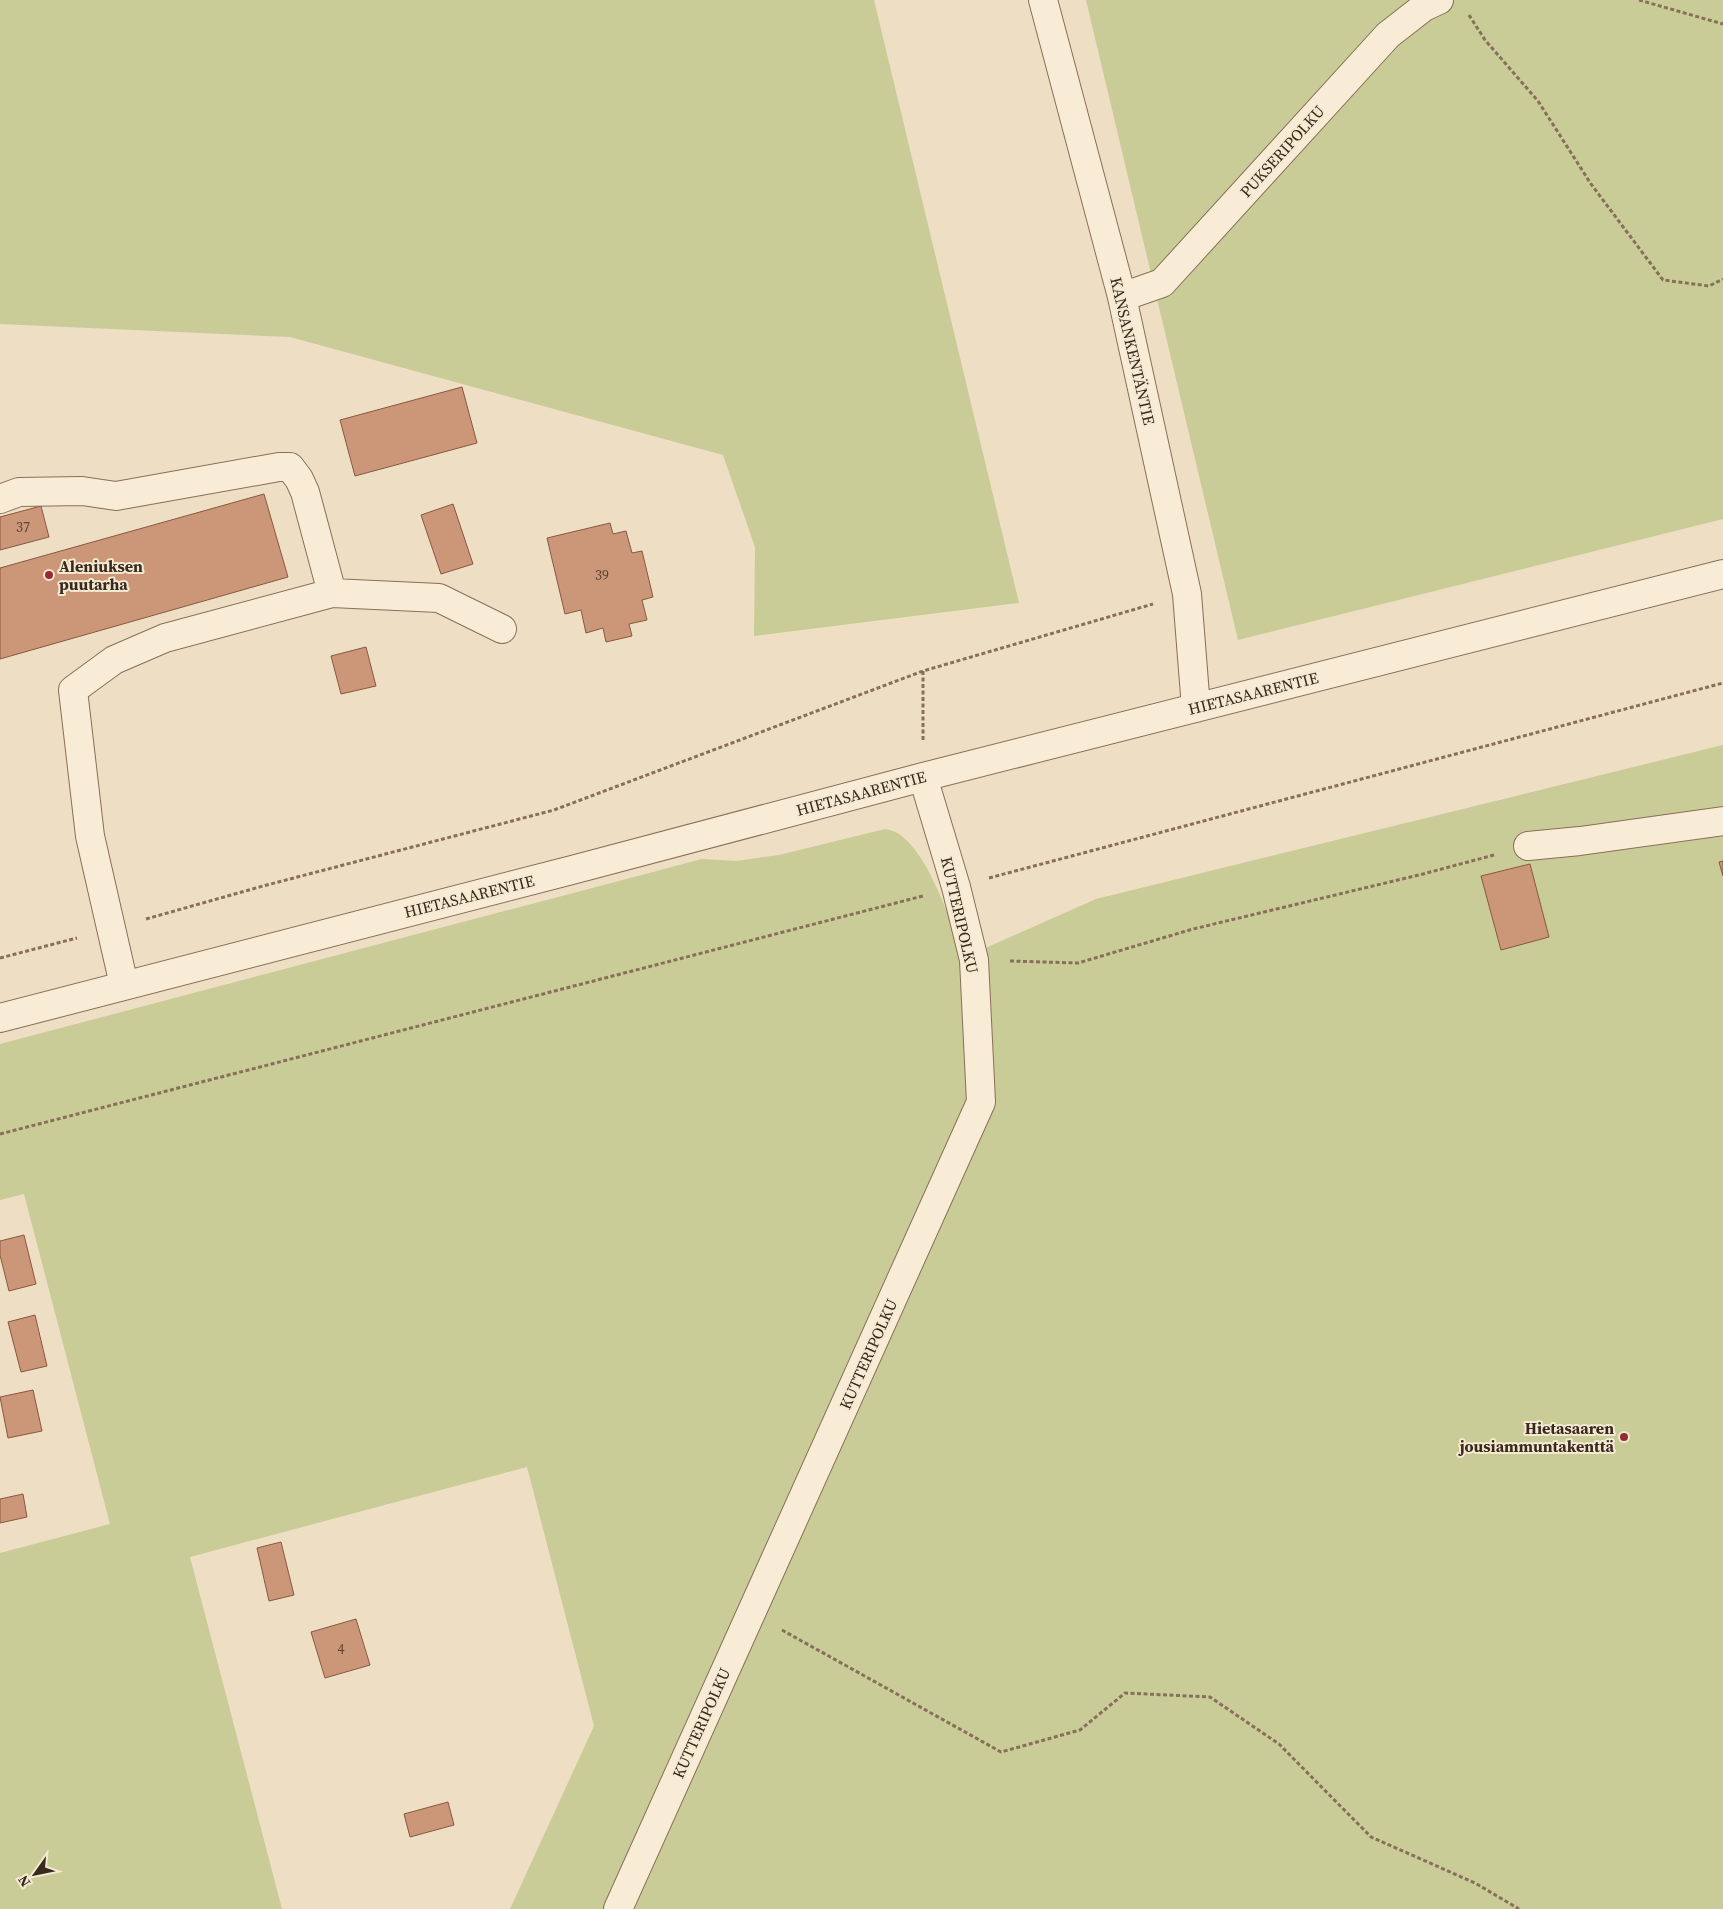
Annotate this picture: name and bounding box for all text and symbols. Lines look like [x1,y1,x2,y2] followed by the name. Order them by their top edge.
[1235,100,1330,202] street label: PUKSERIPOLKU
[1105,275,1161,427] street label: KANSANKENTÄNTIE
[16,517,30,537] house number: 37
[59,555,143,595] place label: Aleniuksen puutarha
[595,565,609,585] house number: 39
[43,569,55,581] marker: Aleniuksen puutarha
[1186,666,1321,720] street label: HIETASAARENTIE
[794,765,929,821] street label: HIETASAARENTIE
[936,854,984,976] street label: KUTTERIPOLKU
[402,869,537,923] street label: HIETASAARENTIE
[834,1295,902,1413] street label: KUTTERIPOLKU
[1458,1417,1614,1457] place label: Hietasaaren jousiammuntakenttä
[1618,1431,1630,1443] marker: Hietasaaren jousiammuntakenttä
[338,1639,345,1659] house number: 4
[667,1664,735,1782] street label: KUTTERIPOLKU
[10,1849,60,1899] north arrow
[13,1871,35,1891] text: N

